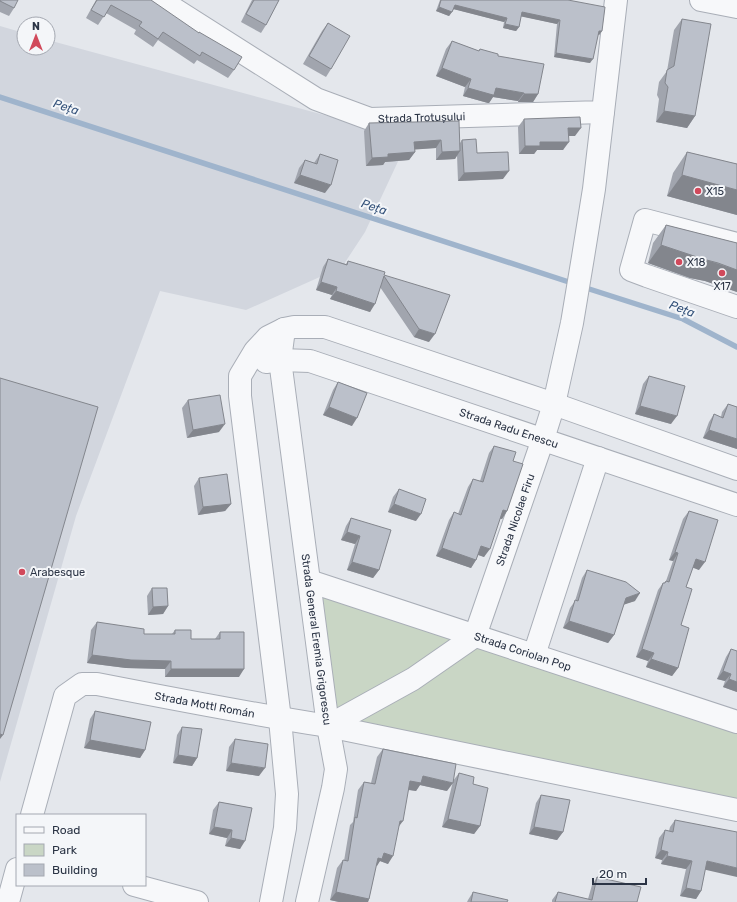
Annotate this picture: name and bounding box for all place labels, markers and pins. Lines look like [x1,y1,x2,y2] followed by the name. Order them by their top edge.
[706,185,725,198] place label: X15
[693,186,703,196] marker: X15
[687,256,706,269] place label: X18
[674,257,684,267] marker: X18
[717,268,727,278] marker: X17
[713,280,731,293] place label: X17
[30,566,85,579] place label: Arabesque
[17,567,27,577] marker: Arabesque

